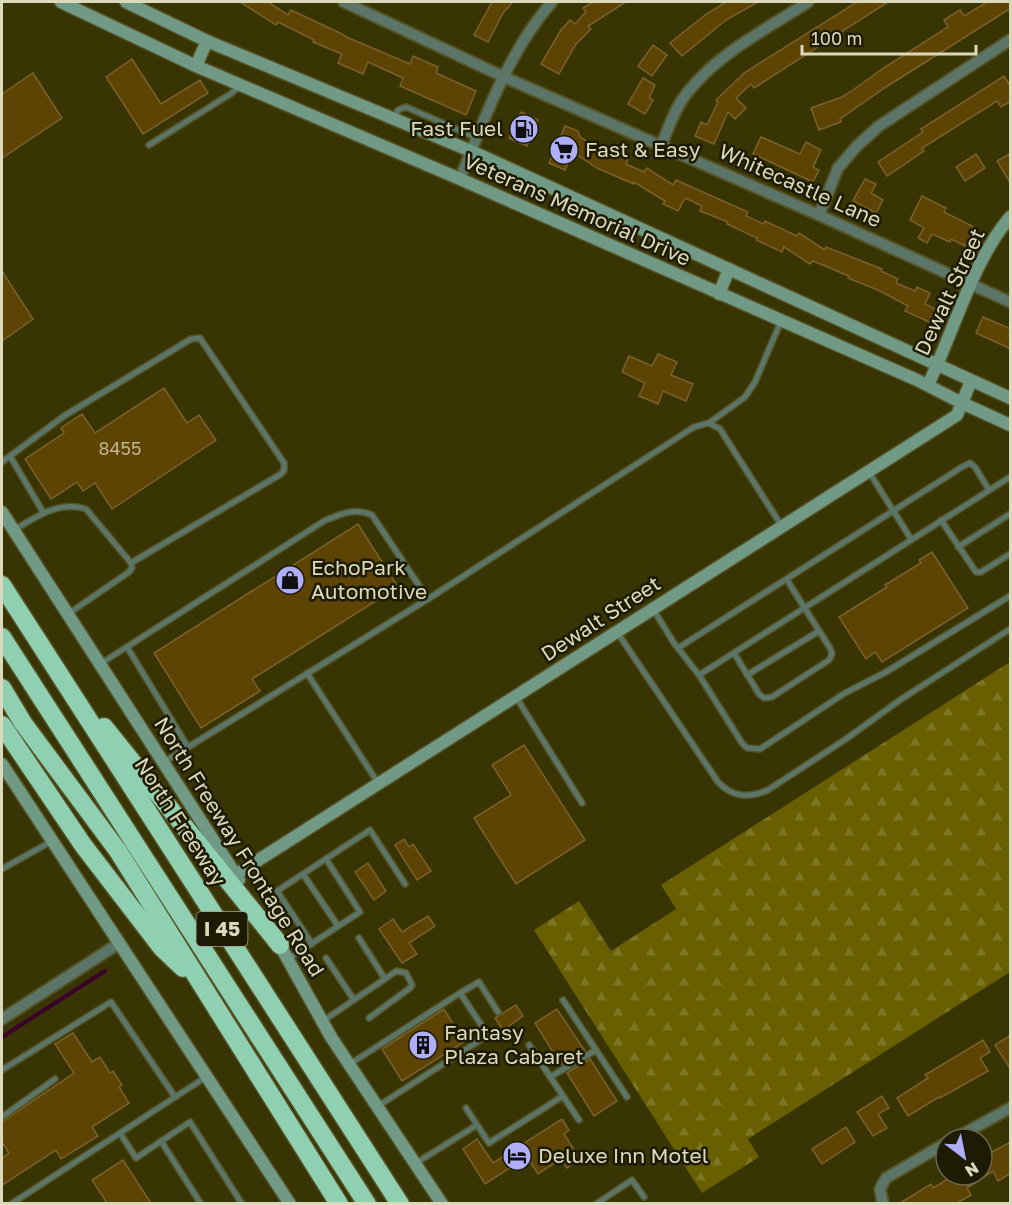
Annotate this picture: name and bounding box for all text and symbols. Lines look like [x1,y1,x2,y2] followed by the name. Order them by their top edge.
[802,18,976,56] scale bar
[811,27,862,49] text: 100 m
[508,113,540,145] fuel station icon: Fast Fuel
[410,115,503,141] place label: Fast Fuel
[548,134,580,166] supermarket icon: Fast & Easy
[585,136,701,162] place label: Fast & Easy
[715,138,886,233] street label: Whitecastle Lane
[460,147,695,271] street label: Veterans Memorial Drive
[908,224,990,359] street label: Dewalt Street
[99,437,141,459] house number: 8455
[311,554,427,604] place label: EchoPark Automotive
[274,564,306,596] shop icon: EchoPark Automotive
[536,570,665,666] street label: Dewalt Street
[149,712,331,981] street label: North Freeway Frontage Road
[130,752,232,891] street label: North Freeway
[196,912,248,946] road number: I 45
[444,1019,584,1069] place label: Fantasy Plaza Cabaret
[407,1029,439,1061] building icon: Fantasy Plaza Cabaret
[934,1127,994,1187] north arrow
[501,1140,533,1172] hotel icon: Deluxe Inn Motel
[538,1142,709,1168] place label: Deluxe Inn Motel
[961,1158,982,1181] text: N

